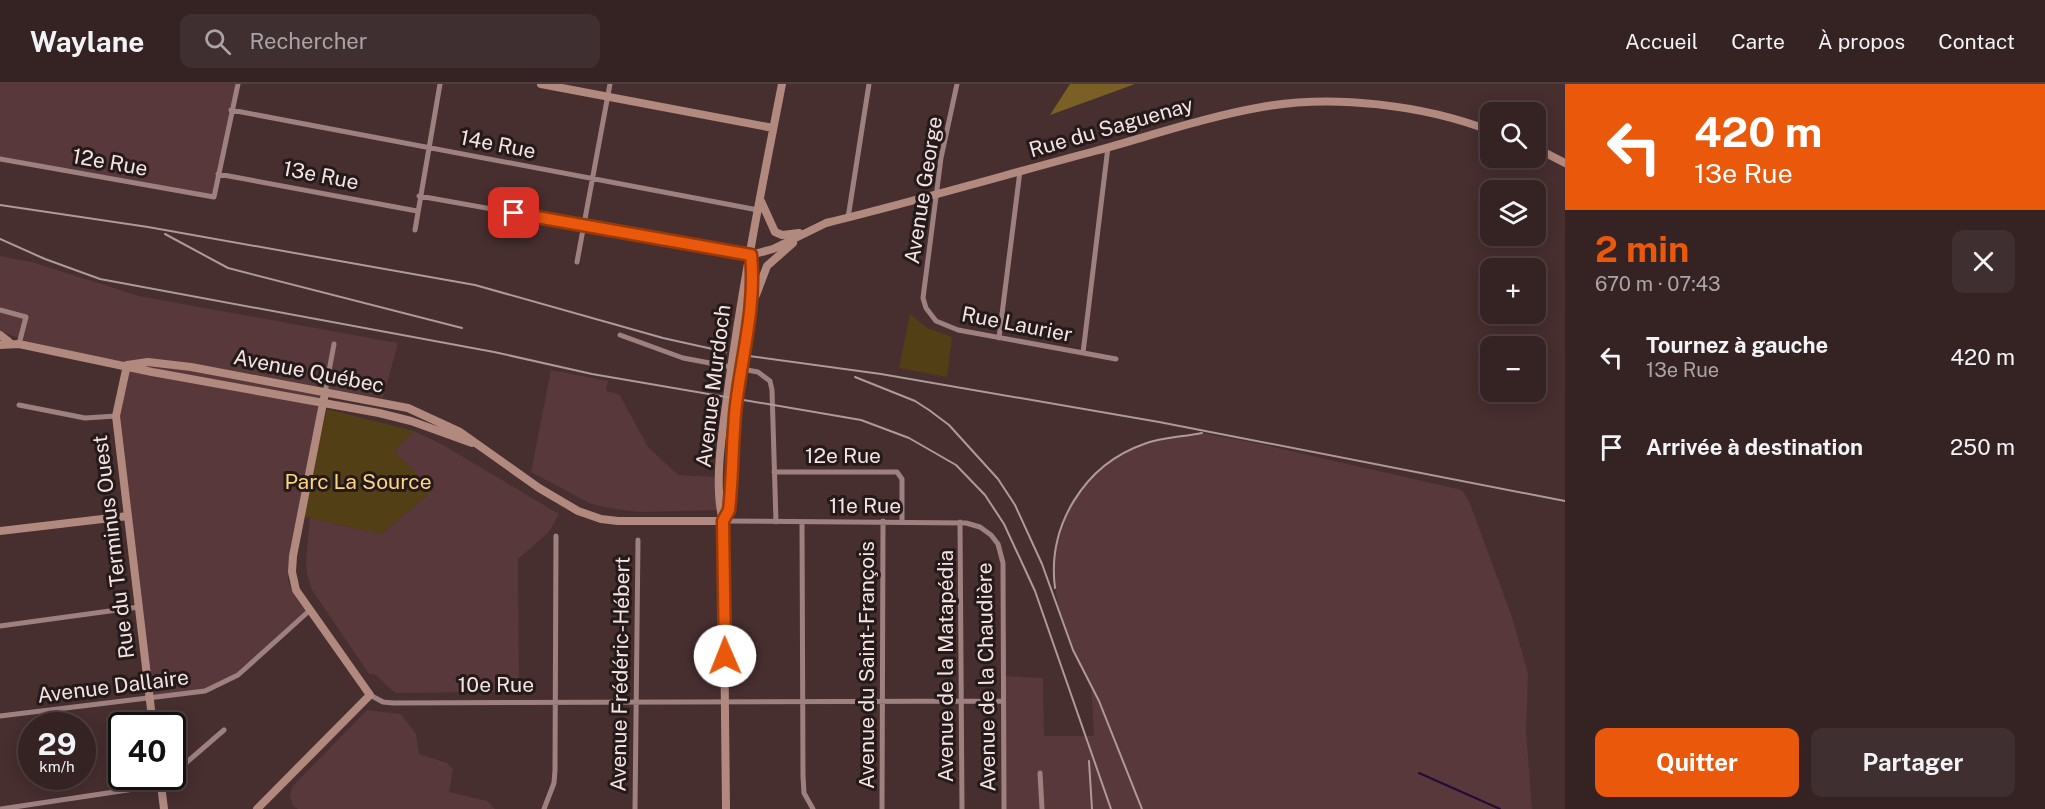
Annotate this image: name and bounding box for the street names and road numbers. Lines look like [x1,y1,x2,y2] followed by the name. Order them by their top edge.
[1026,92,1196,162] street label: Rue du Saguenay
[899,115,947,265] street label: Avenue George
[458,124,538,164] street label: 14e Rue
[70,143,150,181] street label: 12e Rue
[281,155,361,195] street label: 13e Rue
[959,301,1075,347] street label: Rue Laurier
[691,303,735,469] street label: Avenue Murdoch
[232,344,386,398] street label: Avenue Québec
[87,434,139,660] street label: Rue du Terminus Ouest
[805,443,881,468] street label: 12e Rue
[829,493,901,518] street label: 11e Rue
[854,541,879,789] street label: Avenue du Saint-François
[933,550,958,782] street label: Avenue de la Matapédia
[605,556,635,792] street label: Avenue Frédéric-Hébert
[972,562,1000,792] street label: Avenue de la Chaudière
[36,664,190,708] street label: Avenue Dallaire
[458,672,534,697] street label: 10e Rue

